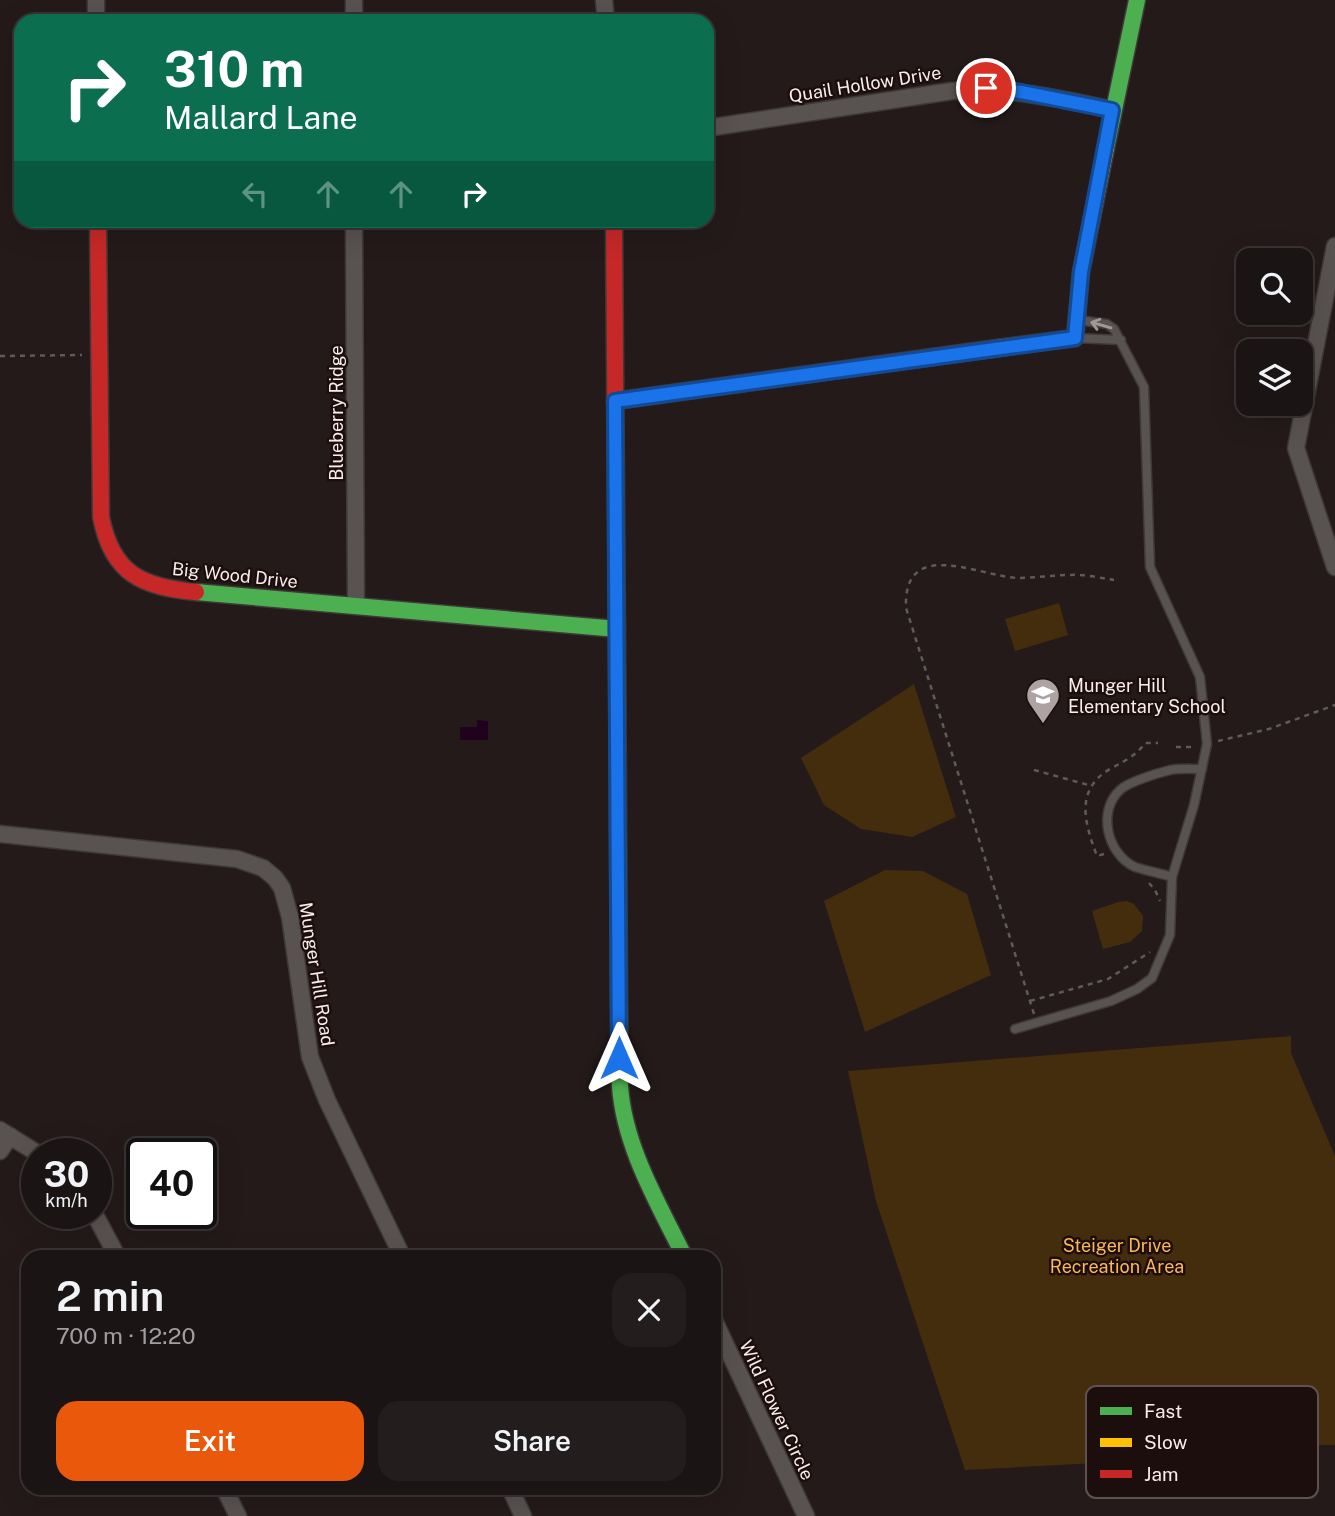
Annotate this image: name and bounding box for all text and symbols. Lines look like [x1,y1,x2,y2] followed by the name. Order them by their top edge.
[164,40,304,98] text: 310 m
[49,42,140,133] icon: right
[956,58,1016,118] pin
[787,62,943,106] street label: Quail Hollow Drive
[967,69,1005,107] icon: arrive
[164,99,358,136] text: Mallard Lane
[236,175,274,213] icon: left
[309,175,347,213] icon: ahead
[382,175,420,213] icon: ahead
[455,175,493,213] icon: right
[1236,248,1313,416] map controls
[1236,248,1313,325] button: search
[1091,318,1113,331] one-way arrow
[1236,339,1313,416] button: layers
[326,345,347,481] street label: Blueberry Ridge
[171,558,299,592] street label: Big Wood Drive
[1068,675,1226,717] place label: Munger Hill Elementary School
[1024,676,1062,725] school or university icon: Munger Hill Elementary School
[295,901,339,1047] street label: Munger Hill Road
[582,1021,656,1095] position arrow
[126,1138,217,1229] speed limit sign: 40
[44,1154,89,1195] text: 30
[45,1190,88,1211] text: km/h
[1050,1235,1184,1277] park label: Steiger Drive Recreation Area
[56,1271,164,1320] text: 2 min
[612,1273,686,1347] button: close
[56,1322,196,1349] text: 700 m · 12:20
[735,1337,819,1483] street label: Wild Flower Circle
[1086,1386,1318,1498] legend
[1144,1400,1182,1422] text: Fast
[56,1401,364,1481] button: Exit
[378,1401,686,1481] button: Share
[1144,1431,1188,1453] text: Slow
[1144,1463,1178,1485] text: Jam

